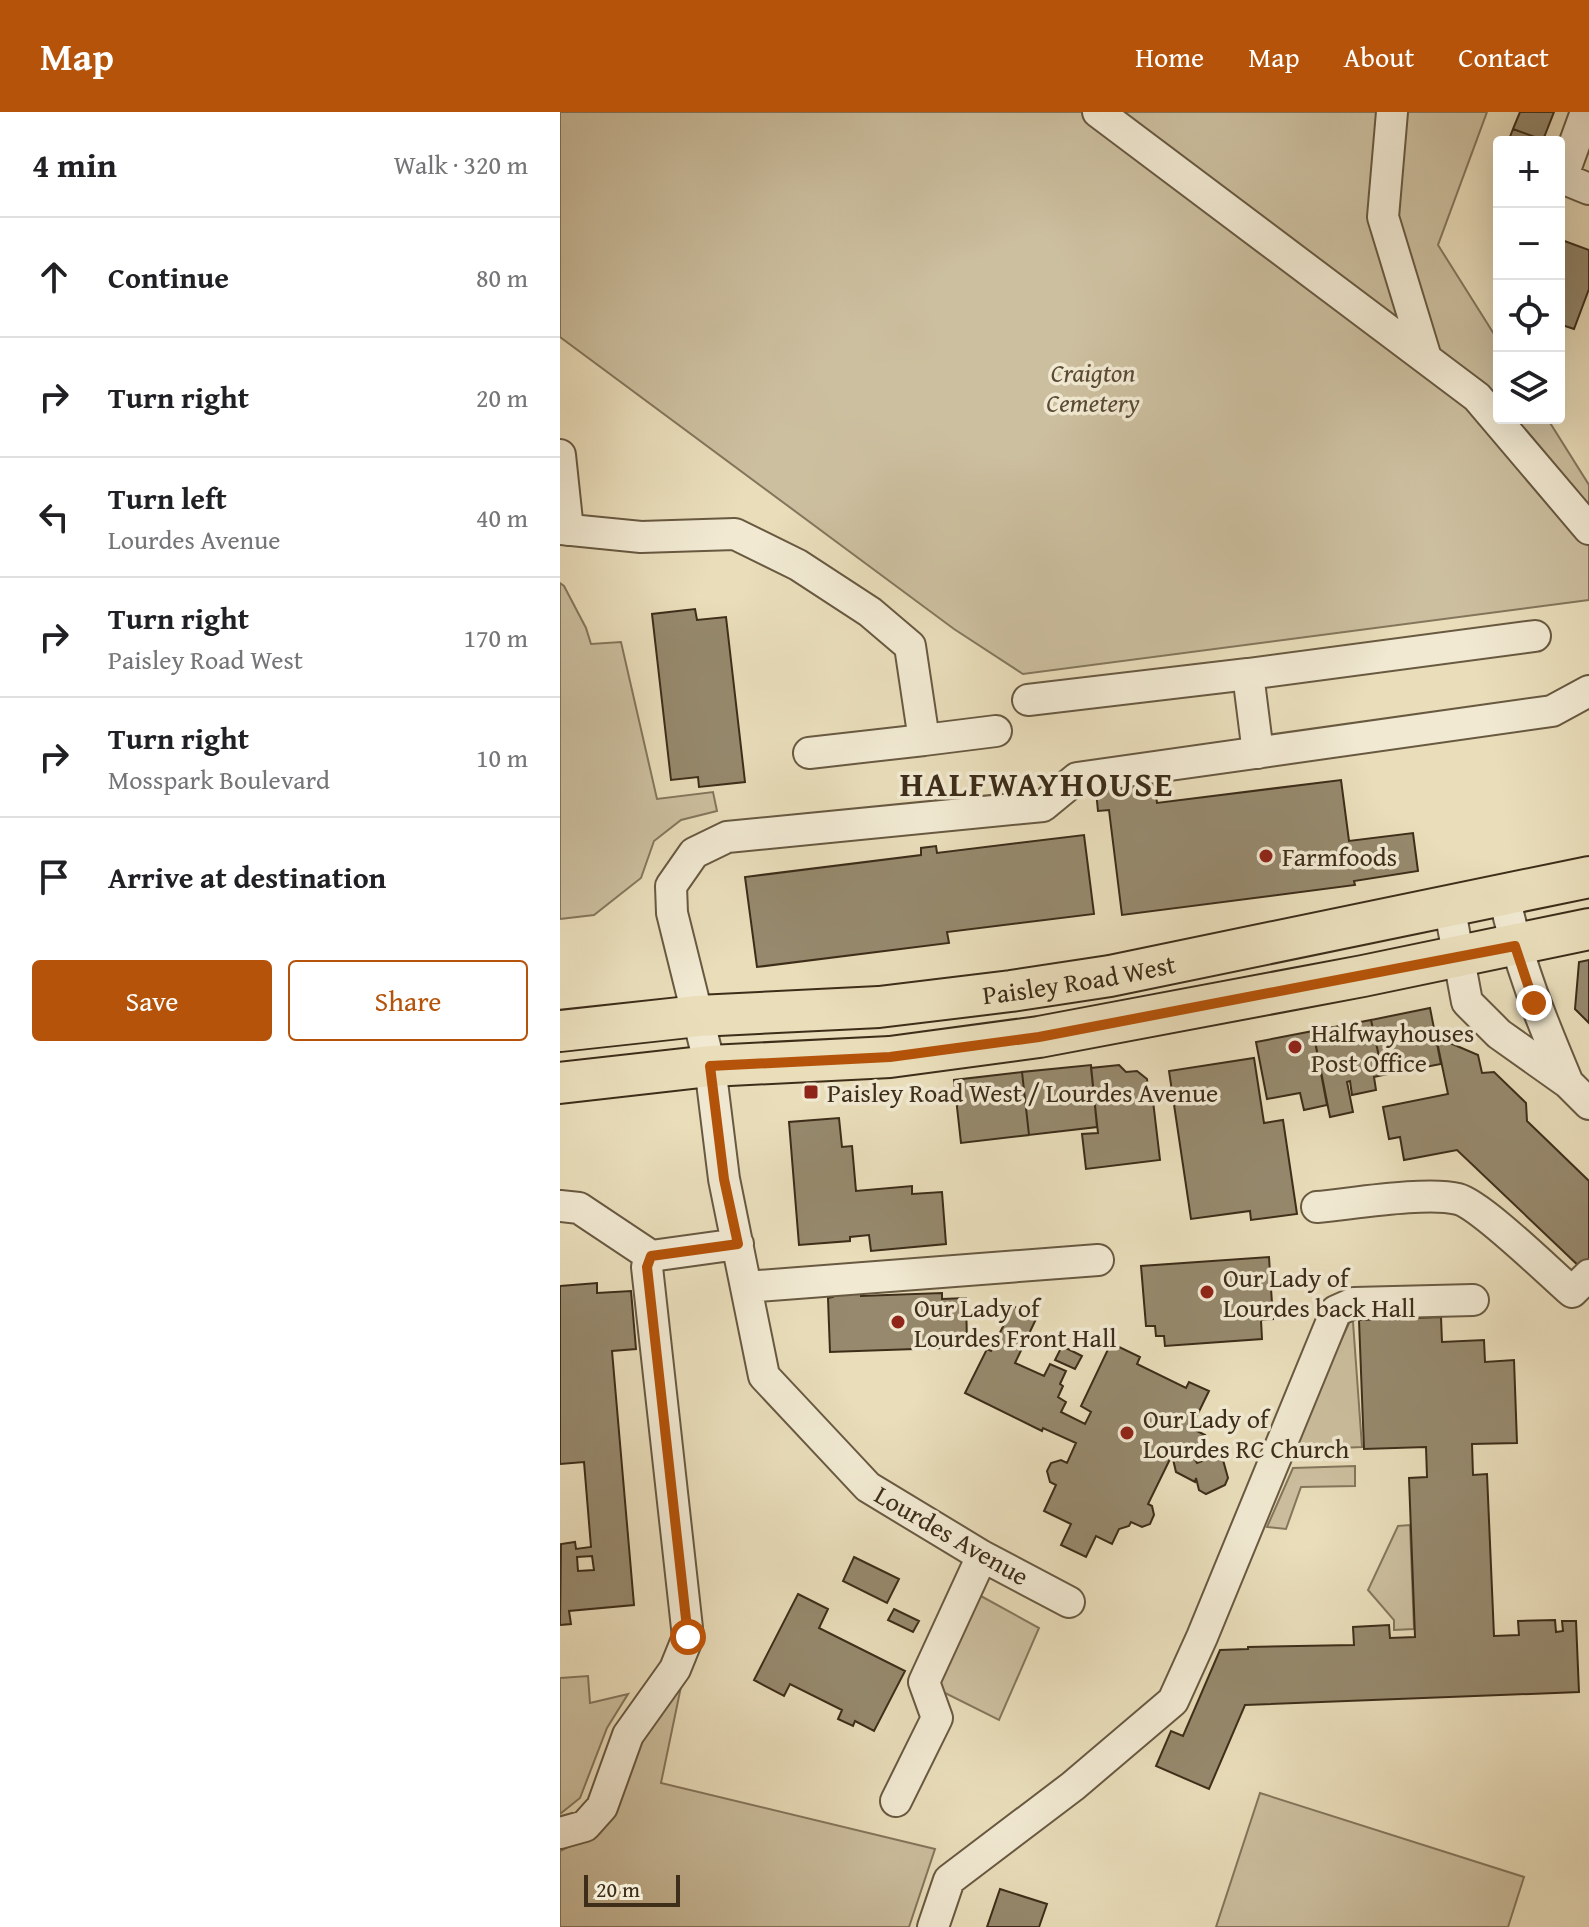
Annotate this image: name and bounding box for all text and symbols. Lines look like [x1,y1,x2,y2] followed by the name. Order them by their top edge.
[40,28,114,84] text: Map
[1135,36,1204,77] text: Home
[1248,36,1300,77] text: Map
[1344,36,1414,77] text: About
[1458,36,1549,77] text: Contact
[1493,136,1565,424] map controls
[1493,136,1565,208] button: +
[32,140,117,189] text: 4 min
[394,145,528,184] text: Walk · 320 m
[1493,208,1565,280] button: −
[32,255,76,299] icon: ahead
[108,255,229,299] text: Continue
[476,258,528,297] text: 80 m
[1493,280,1565,352] button: locate
[1493,352,1565,424] button: layers
[1046,353,1140,422] park label: Craigton Cemetery
[32,375,76,419] icon: right
[108,375,249,419] text: Turn right
[476,378,528,417] text: 20 m
[108,476,227,520] text: Turn left
[32,495,76,539] icon: left
[476,498,528,537] text: 40 m
[108,520,280,559] text: Lourdes Avenue
[108,596,249,640] text: Turn right
[32,615,76,659] icon: right
[463,618,528,657] text: 170 m
[108,640,303,679] text: Paisley Road West
[108,716,249,760] text: Turn right
[32,735,76,779] icon: right
[476,738,528,777] text: 10 m
[900,759,1174,808] district label: HALFWAYHOUSE
[108,760,330,799] text: Mosspark Boulevard
[1282,837,1397,876] place label: Farmfoods
[1257,847,1275,865] marker: Farmfoods
[32,855,76,899] icon: arrive
[108,855,386,899] text: Arrive at destination
[980,943,1179,1014] street label: Paisley Road West
[32,960,272,1041] button: Save
[288,960,528,1041] button: Share
[1516,985,1552,1021] route end
[1311,1013,1474,1082] place label: Halfwayhouses Post Office
[1286,1038,1304,1056] marker: Halfwayhouses Post Office
[827,1073,1218,1112] place label: Paisley Road West / Lourdes Avenue
[802,1083,820,1101] marker: Paisley Road West / Lourdes Avenue
[1223,1258,1416,1327] place label: Our Lady of Lourdes back Hall
[1198,1283,1216,1301] marker: Our Lady of Lourdes back Hall
[914,1288,1117,1357] place label: Our Lady of Lourdes Front Hall
[889,1313,907,1331] marker: Our Lady of Lourdes Front Hall
[1143,1399,1350,1468] place label: Our Lady of Lourdes RC Church
[1118,1424,1136,1442] marker: Our Lady of Lourdes RC Church
[868,1475,1036,1595] street label: Lourdes Avenue
[670,1619,706,1655] route start
[584,1871,680,1907] scale bar
[596,1873,640,1905] text: 20 m

